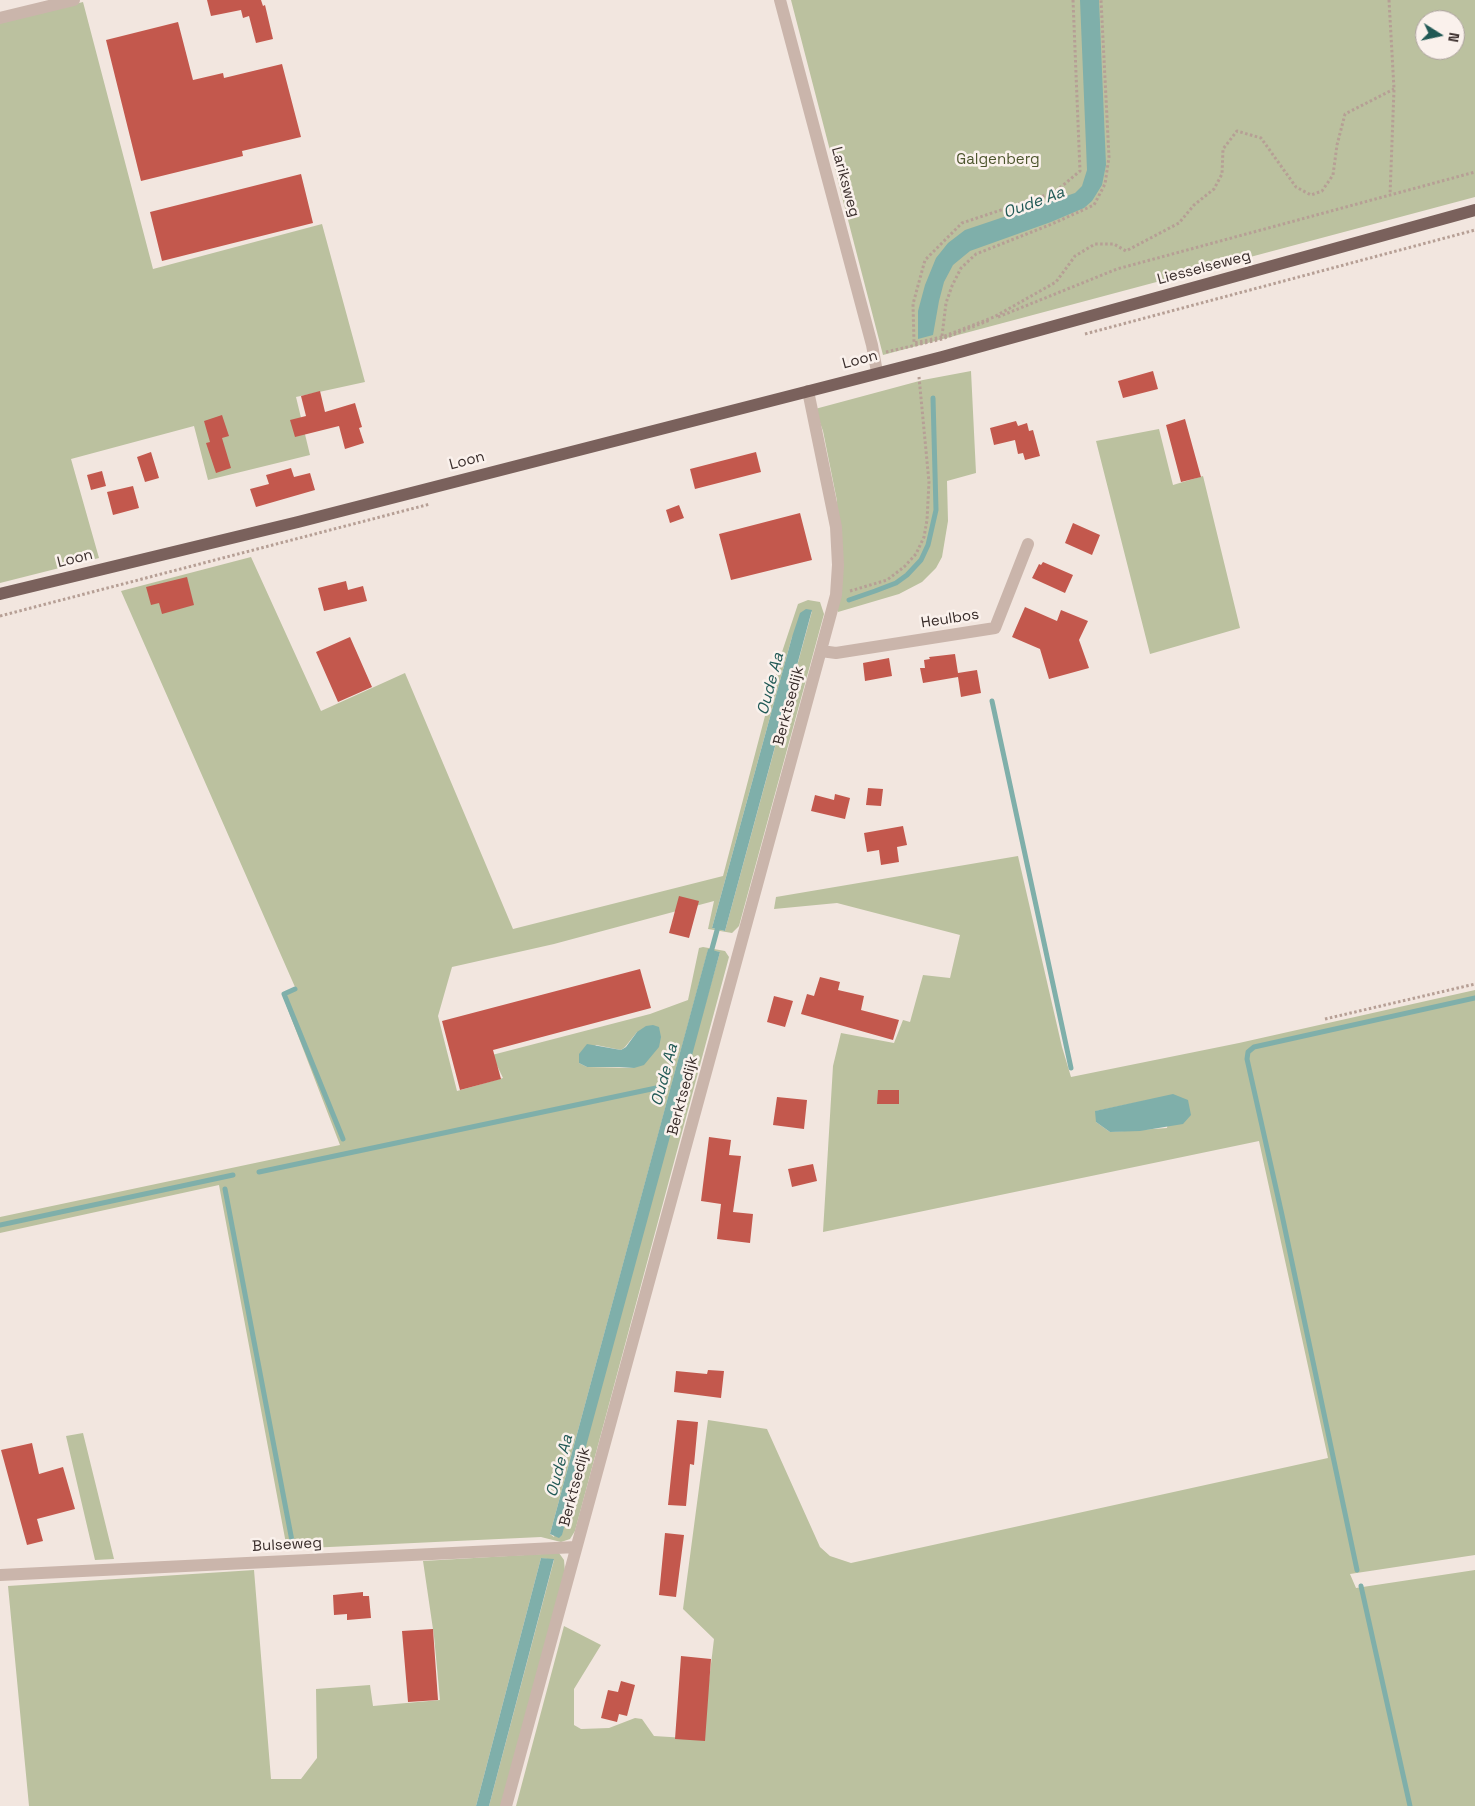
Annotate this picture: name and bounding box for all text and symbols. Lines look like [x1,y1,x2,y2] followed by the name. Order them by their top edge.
[1415,10,1465,60] north arrow
[1444,31,1463,44] text: N
[827,145,863,219] street label: Lariksweg
[956,151,1040,169] park label: Galgenberg
[1001,183,1067,223] water label: Oude Aa
[1155,247,1253,289] street label: Liesselseweg
[840,347,880,373] street label: Loon
[447,448,487,474] street label: Loon
[55,546,95,572] street label: Loon
[920,606,980,632] street label: Heulbos
[753,651,789,717] water label: Oude Aa
[770,664,808,748] street label: Berktsedijk
[647,1042,683,1108] water label: Oude Aa
[664,1054,702,1138] street label: Berktsedijk
[542,1433,578,1499] water label: Oude Aa
[556,1445,594,1529] street label: Berktsedijk
[252,1534,322,1556] street label: Bulseweg

